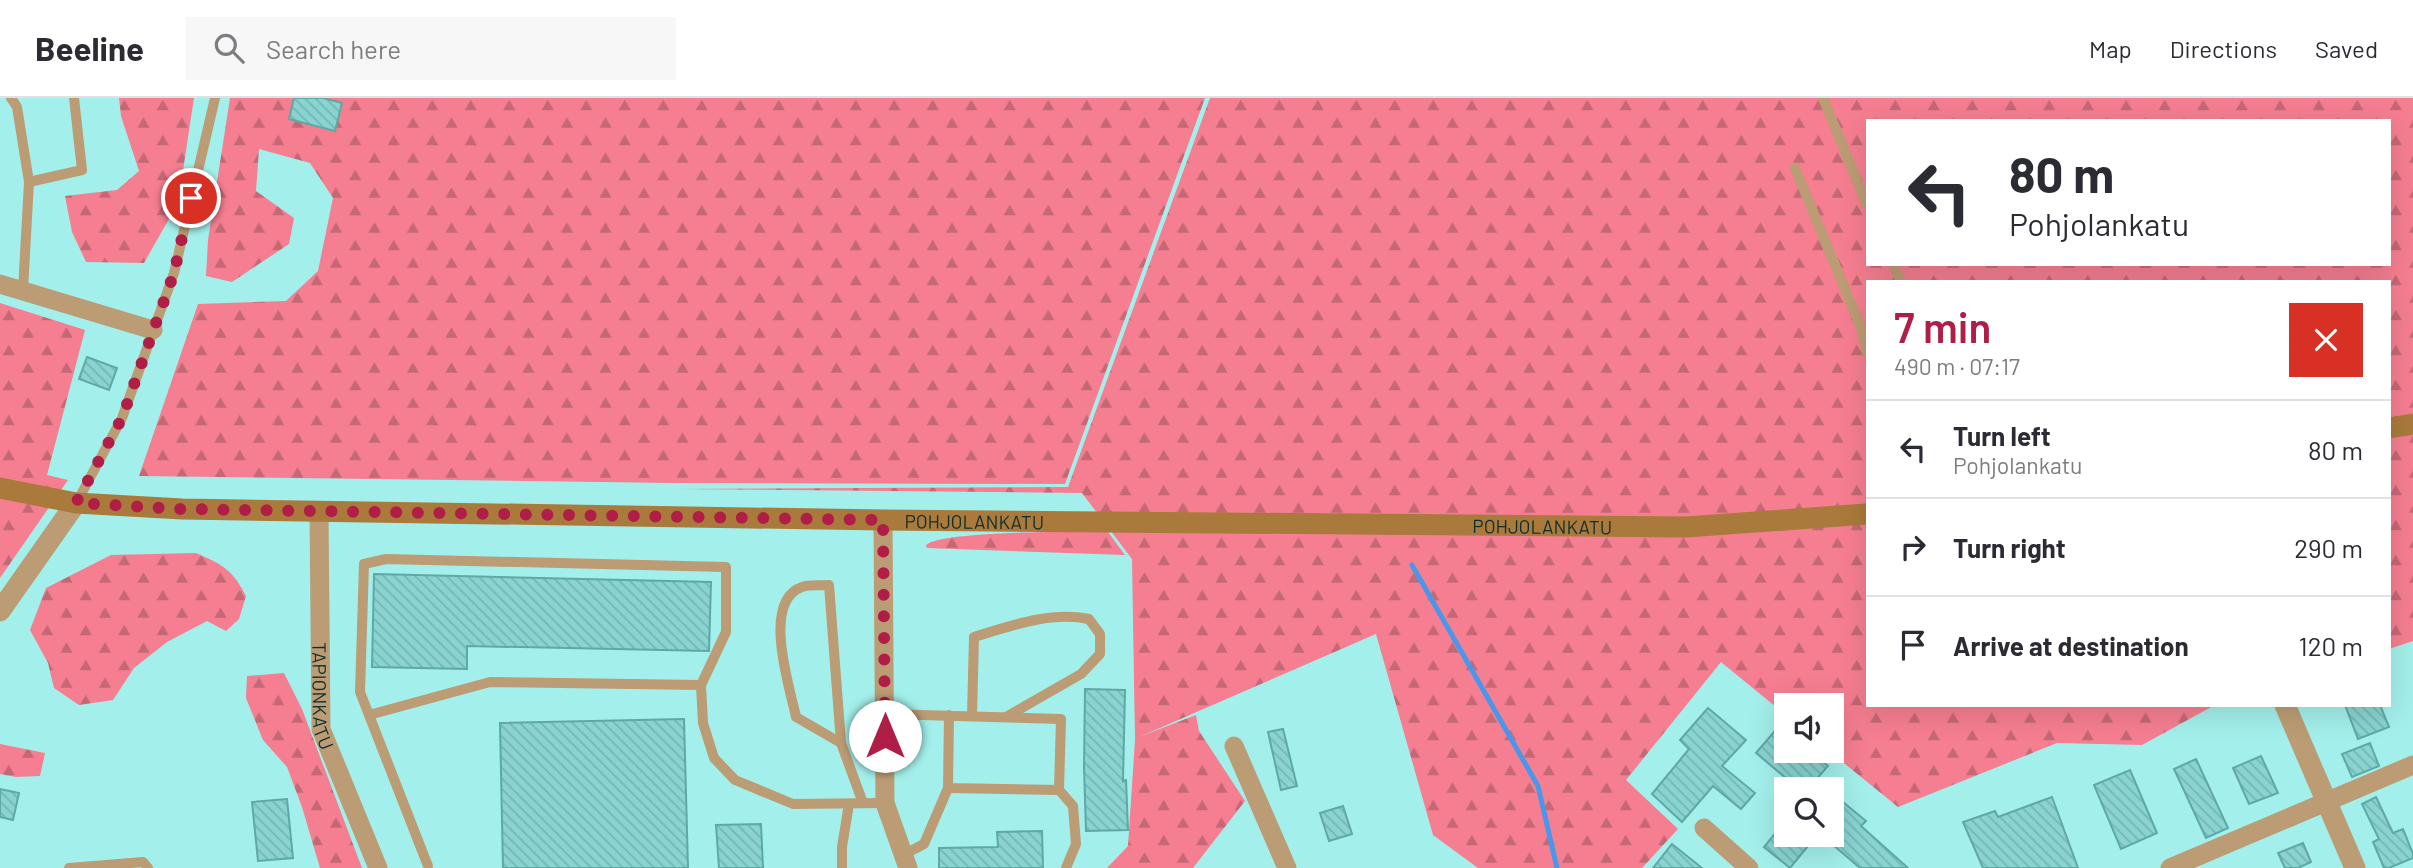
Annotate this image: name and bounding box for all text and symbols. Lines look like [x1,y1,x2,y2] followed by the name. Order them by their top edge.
[186,17,676,80] search box
[35,28,144,68] text: Beeline
[210,29,248,67] icon: search
[266,33,401,64] text: Search here
[2089,34,2132,63] text: Map
[2170,34,2277,63] text: Directions
[2315,34,2378,63] text: Saved
[2009,144,2114,203] text: 80 m
[1894,147,1985,238] icon: left
[161,168,221,228] pin
[172,179,210,217] icon: arrive
[2009,204,2189,242] text: Pohjolankatu
[1894,301,1991,351] text: 7 min
[2289,303,2363,377] button: close
[1894,352,2020,380] text: 490 m · 07:17
[1953,420,2051,451] text: Turn left
[1894,430,1932,468] icon: left
[2308,434,2363,465] text: 80 m
[1953,451,2082,479] text: Pohjolankatu
[904,509,1044,533] street label: POHJOLANKATU
[1472,514,1612,538] street label: POHJOLANKATU
[1894,528,1932,566] icon: right
[1953,532,2066,563] text: Turn right
[2294,532,2363,563] text: 290 m
[1894,626,1932,664] icon: arrive
[1953,630,2189,661] text: Arrive at destination
[2299,630,2363,661] text: 120 m
[309,642,340,753] street label: TAPIONKATU
[1774,693,1844,847] map controls
[1774,693,1844,763] button: sound
[848,699,922,773] position arrow
[1774,777,1844,847] button: search

